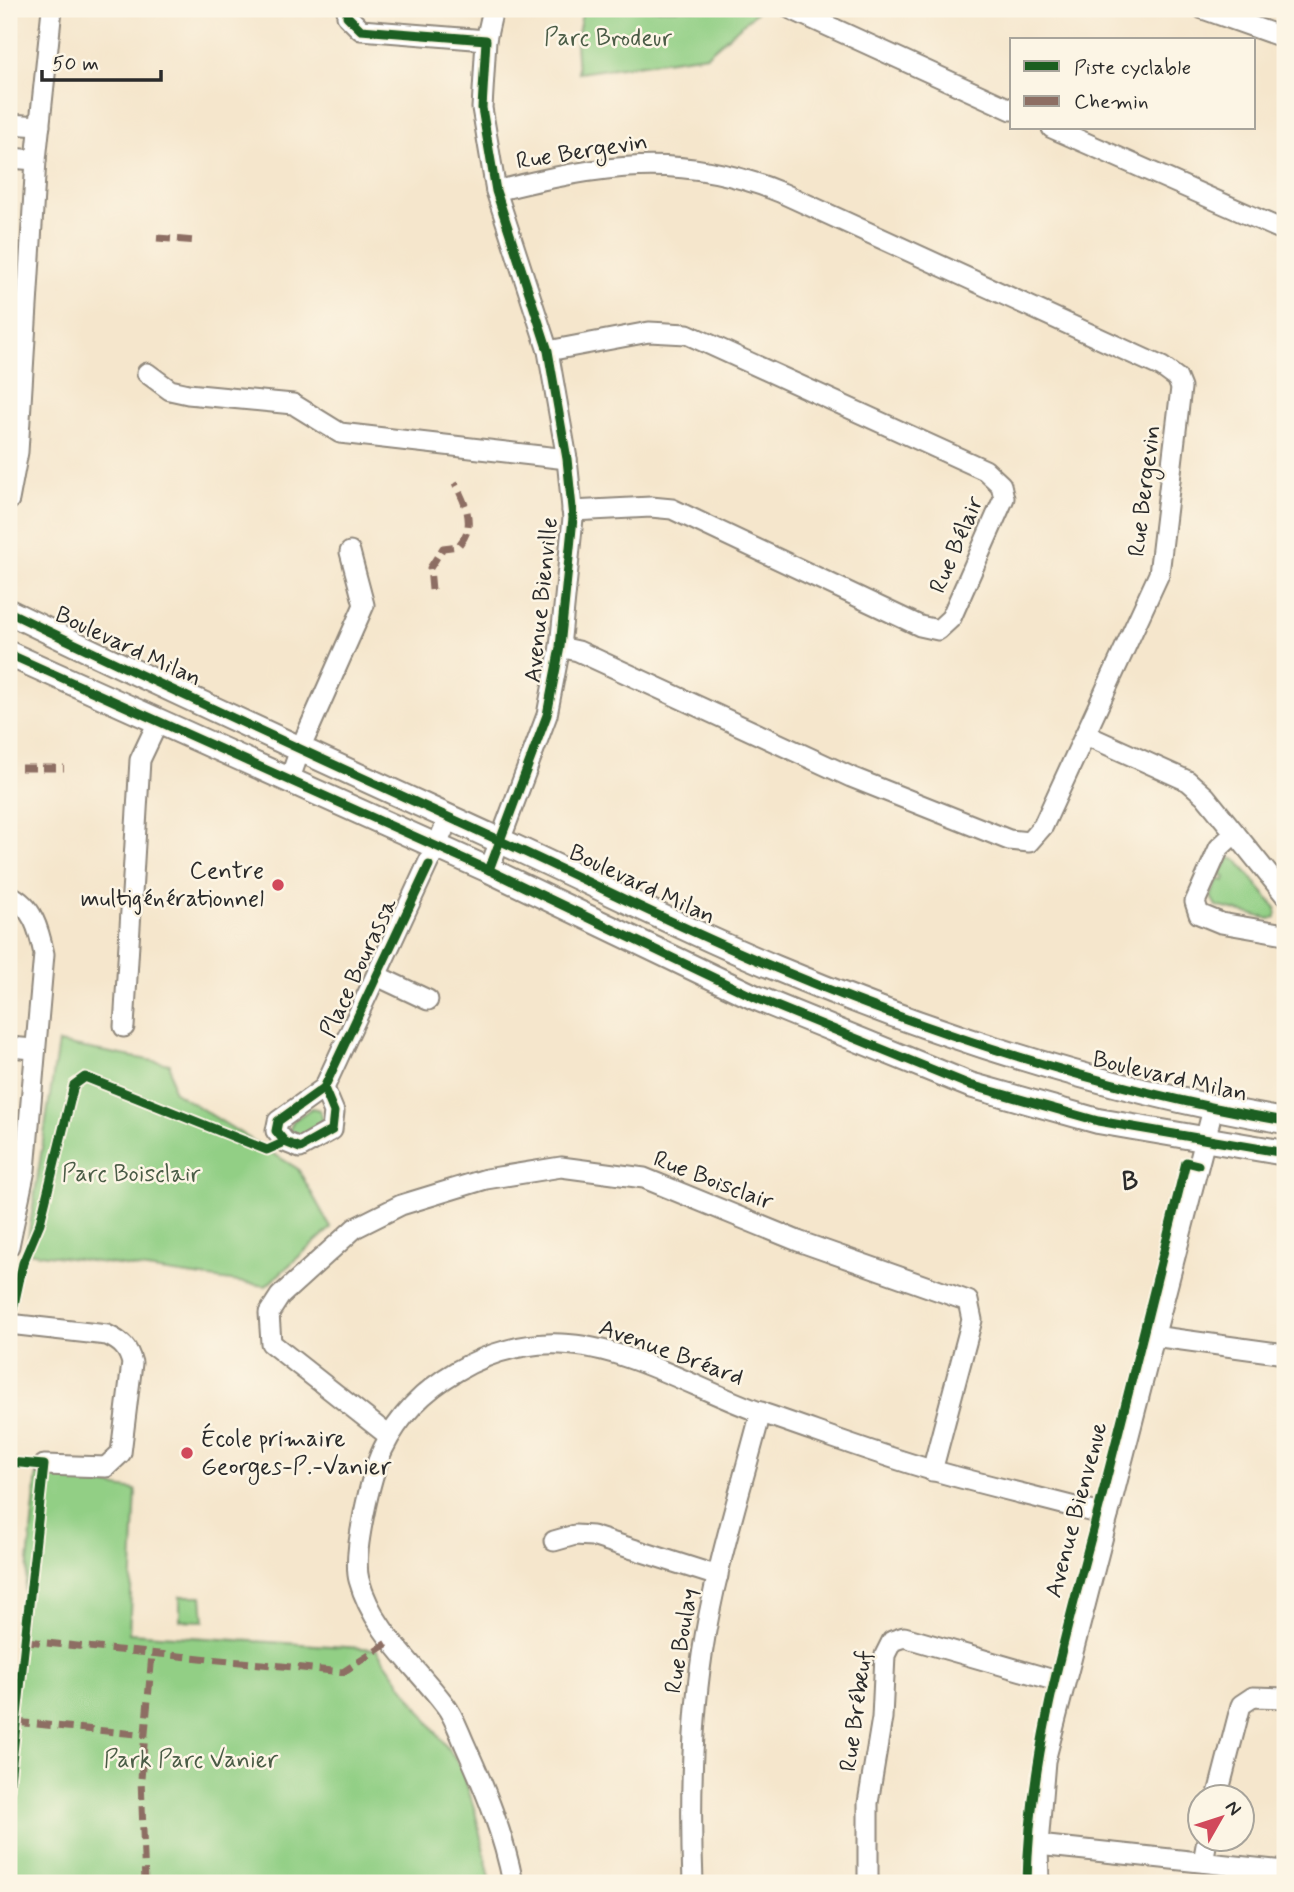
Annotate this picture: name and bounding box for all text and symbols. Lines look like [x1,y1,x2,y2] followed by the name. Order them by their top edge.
[544,23,672,54] park label: Parc Brodeur
[42,38,161,82] scale bar
[1010,38,1256,130] legend
[52,50,99,78] text: 50 m
[1074,54,1191,82] text: Piste cyclable
[1074,88,1148,116] text: Chemin
[514,126,650,180] street label: Rue Bergevin
[1122,423,1170,559] street label: Rue Bergevin
[923,492,991,598] street label: Rue Bélair
[518,516,566,684] street label: Avenue Bienville
[50,600,206,694] street label: Boulevard Milan
[564,838,720,932] street label: Boulevard Milan
[80,856,264,915] place label: Centre multigénérationnel
[270,877,286,893] marker: Centre multigénérationnel
[313,893,405,1043] street label: Place Bourassa
[1089,1044,1251,1110] street label: Boulevard Milan
[649,1144,777,1218] street label: Rue Boisclair
[62,1159,200,1190] park label: Parc Boisclair
[1122,1166,1138,1200] district label: B
[594,1312,748,1394] street label: Avenue Bréard
[1039,1419,1115,1601] street label: Avenue Bienvenue
[201,1422,392,1485] place label: École primaire Georges-P.-Vanier
[179,1445,195,1461] marker: École primaire Georges-P.-Vanier
[658,1586,706,1696] street label: Rue Boulay
[833,1648,881,1774] street label: Rue Brébeuf
[104,1745,279,1776] park label: Park Parc Vanier
[1186,1784,1256,1854] north arrow
[1219,1795,1247,1821] text: N

